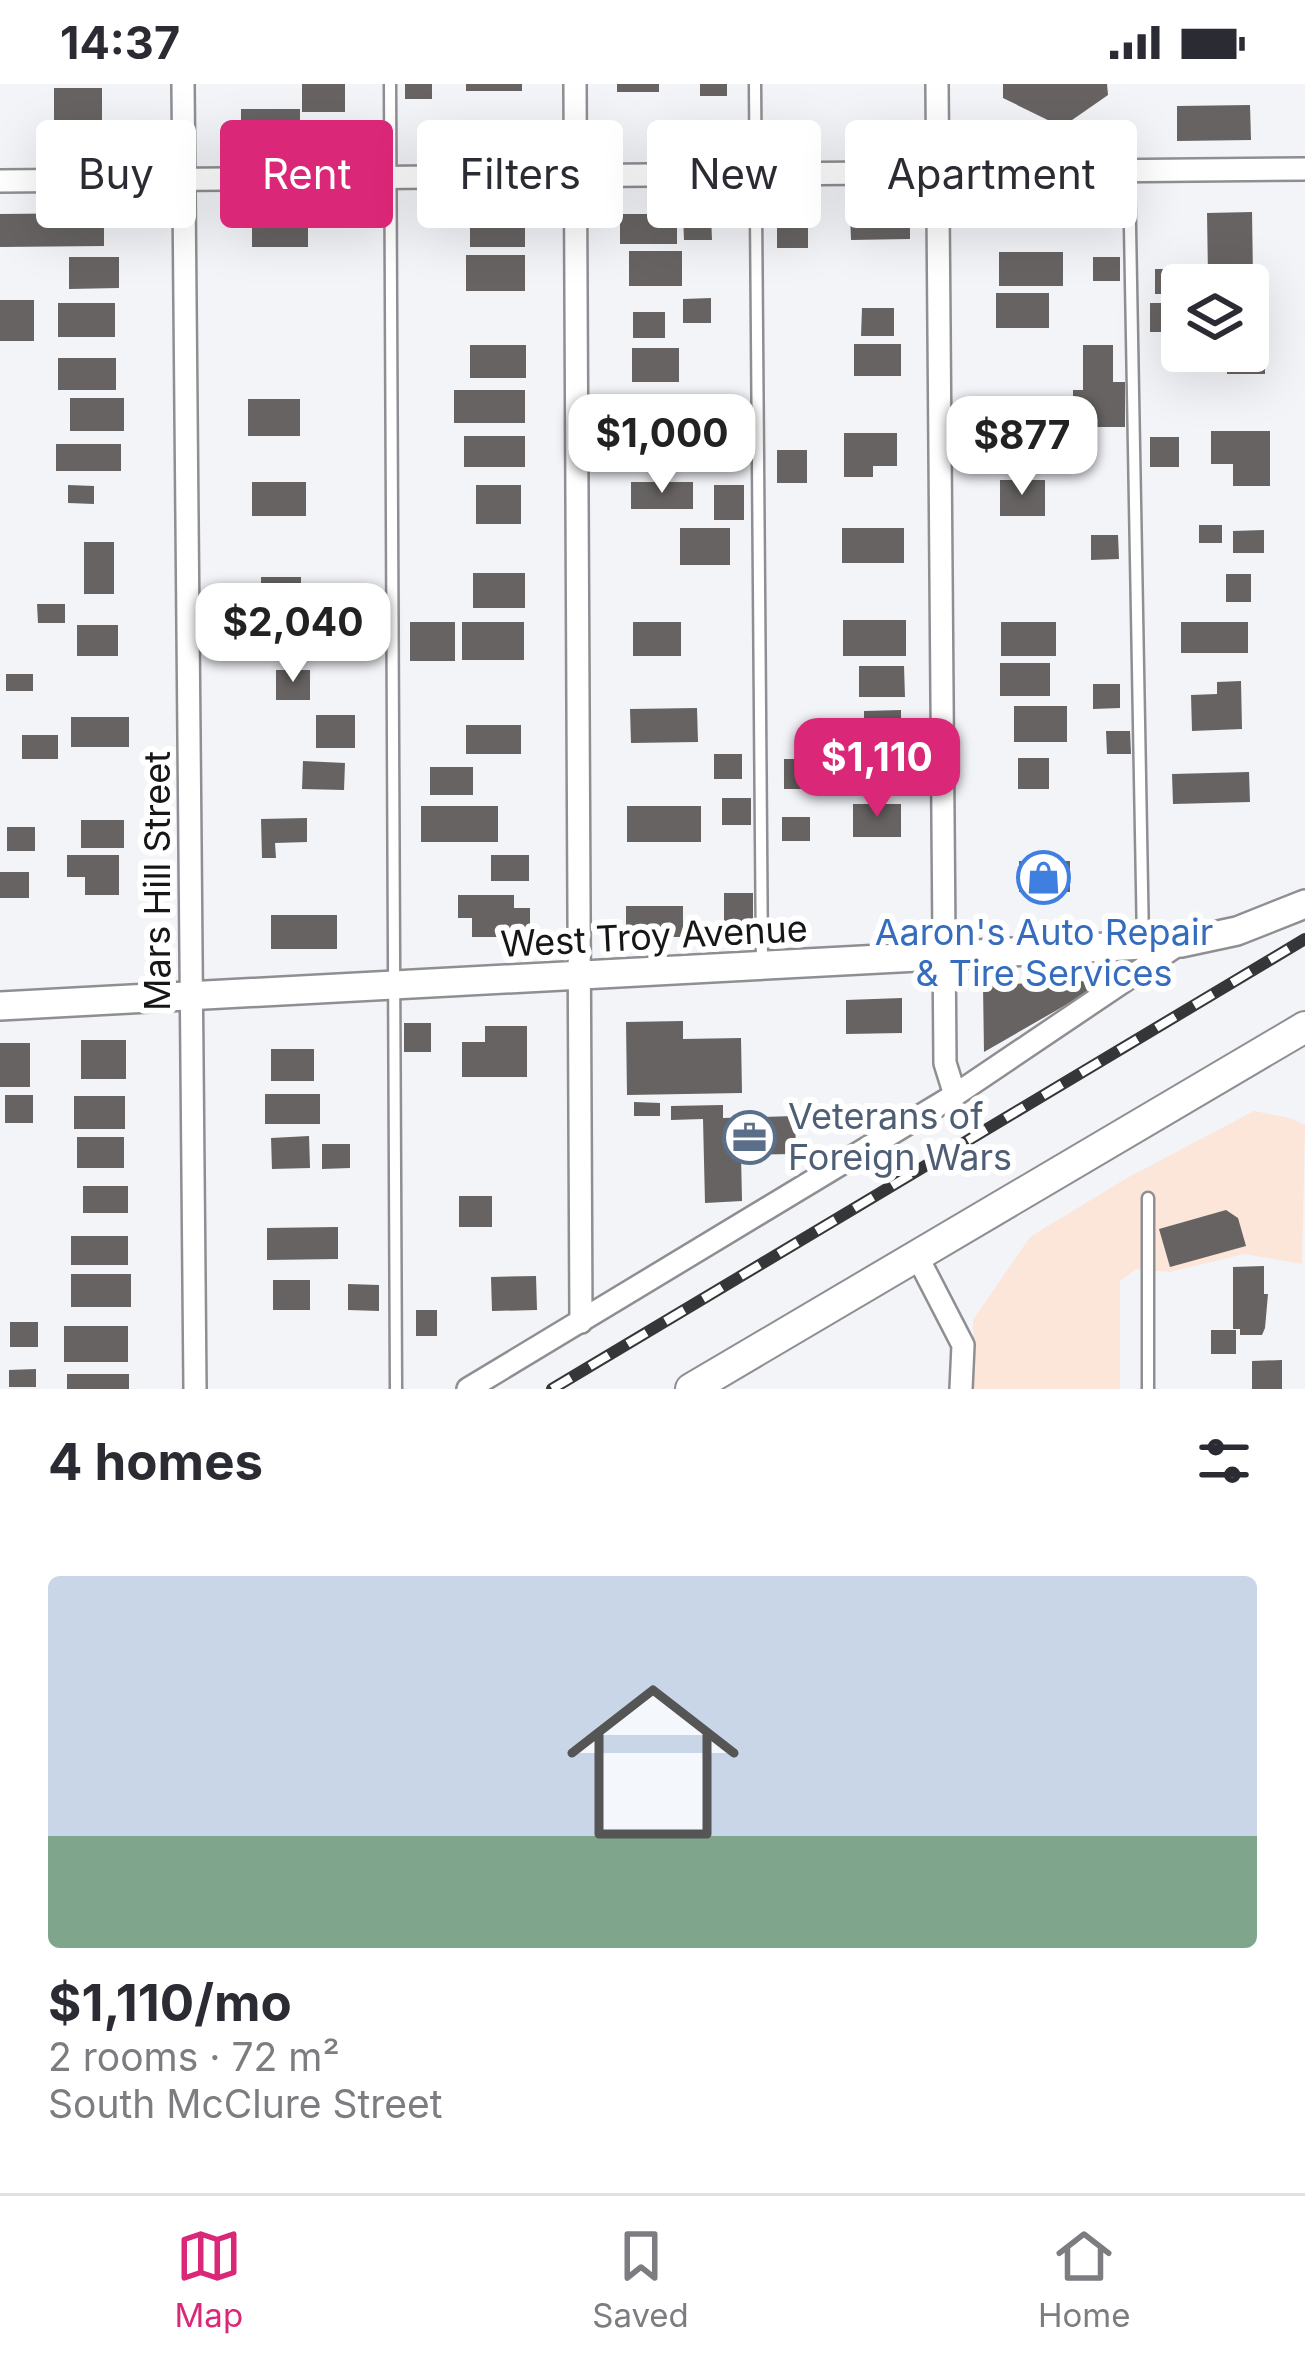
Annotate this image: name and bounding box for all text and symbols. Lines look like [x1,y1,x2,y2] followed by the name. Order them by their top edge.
[60,15,180,70] text: 14:37
[36,120,196,228] chip: Buy
[220,120,393,228] chip: Rent
[417,120,623,228] chip: Filters
[647,120,821,228] chip: New
[845,120,1137,228] chip: Apartment
[1161,264,1269,372] map controls
[1161,264,1269,372] button: layers
[564,394,760,496] pin: $1,000
[951,396,1093,498] pin: $877
[595,409,729,456] text: $1,000
[973,411,1071,458] text: $877
[195,583,391,685] pin: $2,040
[223,598,363,645] text: $2,040
[779,718,975,820] pin: $1,110
[821,733,933,780] text: $1,110
[135,751,179,1011] street label: Mars Hill Street
[1016,849,1072,905] shop icon: Aaron's Auto Repair & Tire Services
[499,906,809,966] street label: West Troy Avenue
[875,910,1213,995] place label: Aaron's Auto Repair & Tire Services
[788,1094,1012,1179] place label: Veterans of Foreign Wars
[721,1109,777,1165] office icon: Veterans of Foreign Wars
[1191,1428,1257,1494] icon: filters
[48,1431,263,1492] text: 4 homes
[545,1654,761,1870] icon: home
[48,1972,292,2033] text: $1,110/mo
[48,2033,340,2080] text: 2 rooms · 72 m²
[48,2080,443,2127] text: South McClure Street
[175,2223,243,2335] tab: Map
[592,2223,689,2335] tab: Saved
[1038,2223,1130,2335] tab: Home

